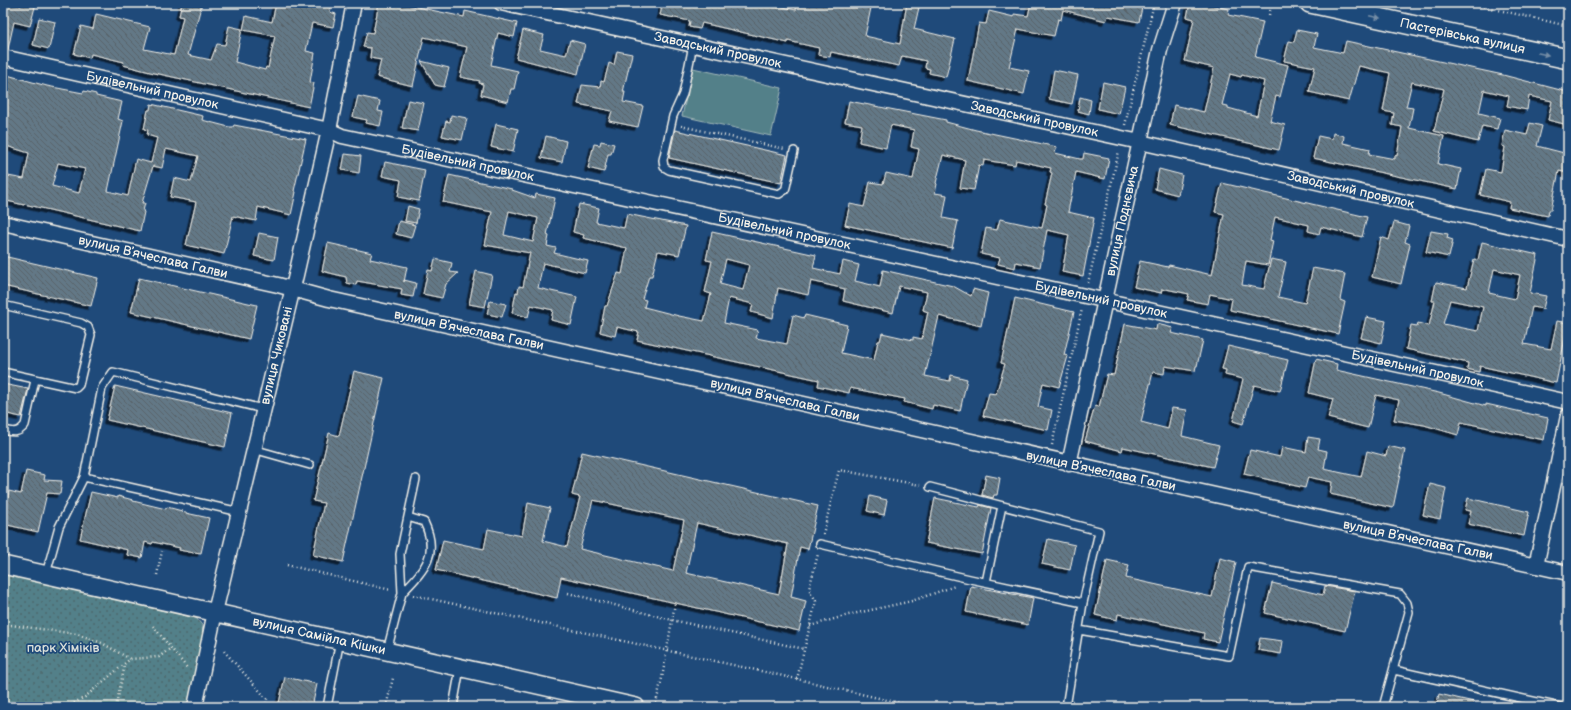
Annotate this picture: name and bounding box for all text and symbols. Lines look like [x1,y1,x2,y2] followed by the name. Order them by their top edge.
[1369,15,1381,21] one-way arrow
[1398,15,1526,57] street label: Пастерівська вулиця
[653,29,783,72] street label: Заводський провулок
[1537,51,1549,57] one-way arrow
[85,68,220,113] street label: Будівельний провулок
[969,97,1100,141] street label: Заводський провулок
[400,141,536,185] street label: Будівельний провулок
[1103,164,1142,278] street label: вулиця Поднєвича
[1286,168,1416,212] street label: Заводський провулок
[717,209,852,253] street label: Будівельний провулок
[77,232,229,282] street label: вулиця Вʼячеслава Галви
[1033,277,1169,322] street label: Будівельний провулок
[257,305,296,406] street label: вулиця Чиковані
[393,306,545,354] street label: вулиця Вʼячеслава Галви
[1350,347,1485,391] street label: Будівельний провулок
[709,375,861,425] street label: вулиця Вʼячеслава Галви
[1025,447,1177,495] street label: вулиця Вʼячеслава Галви
[1342,516,1494,564] street label: вулиця Вʼячеслава Галви
[251,613,387,659] street label: вулиця Самійла Кішки
[27,640,100,656] park label: парк Хіміків

